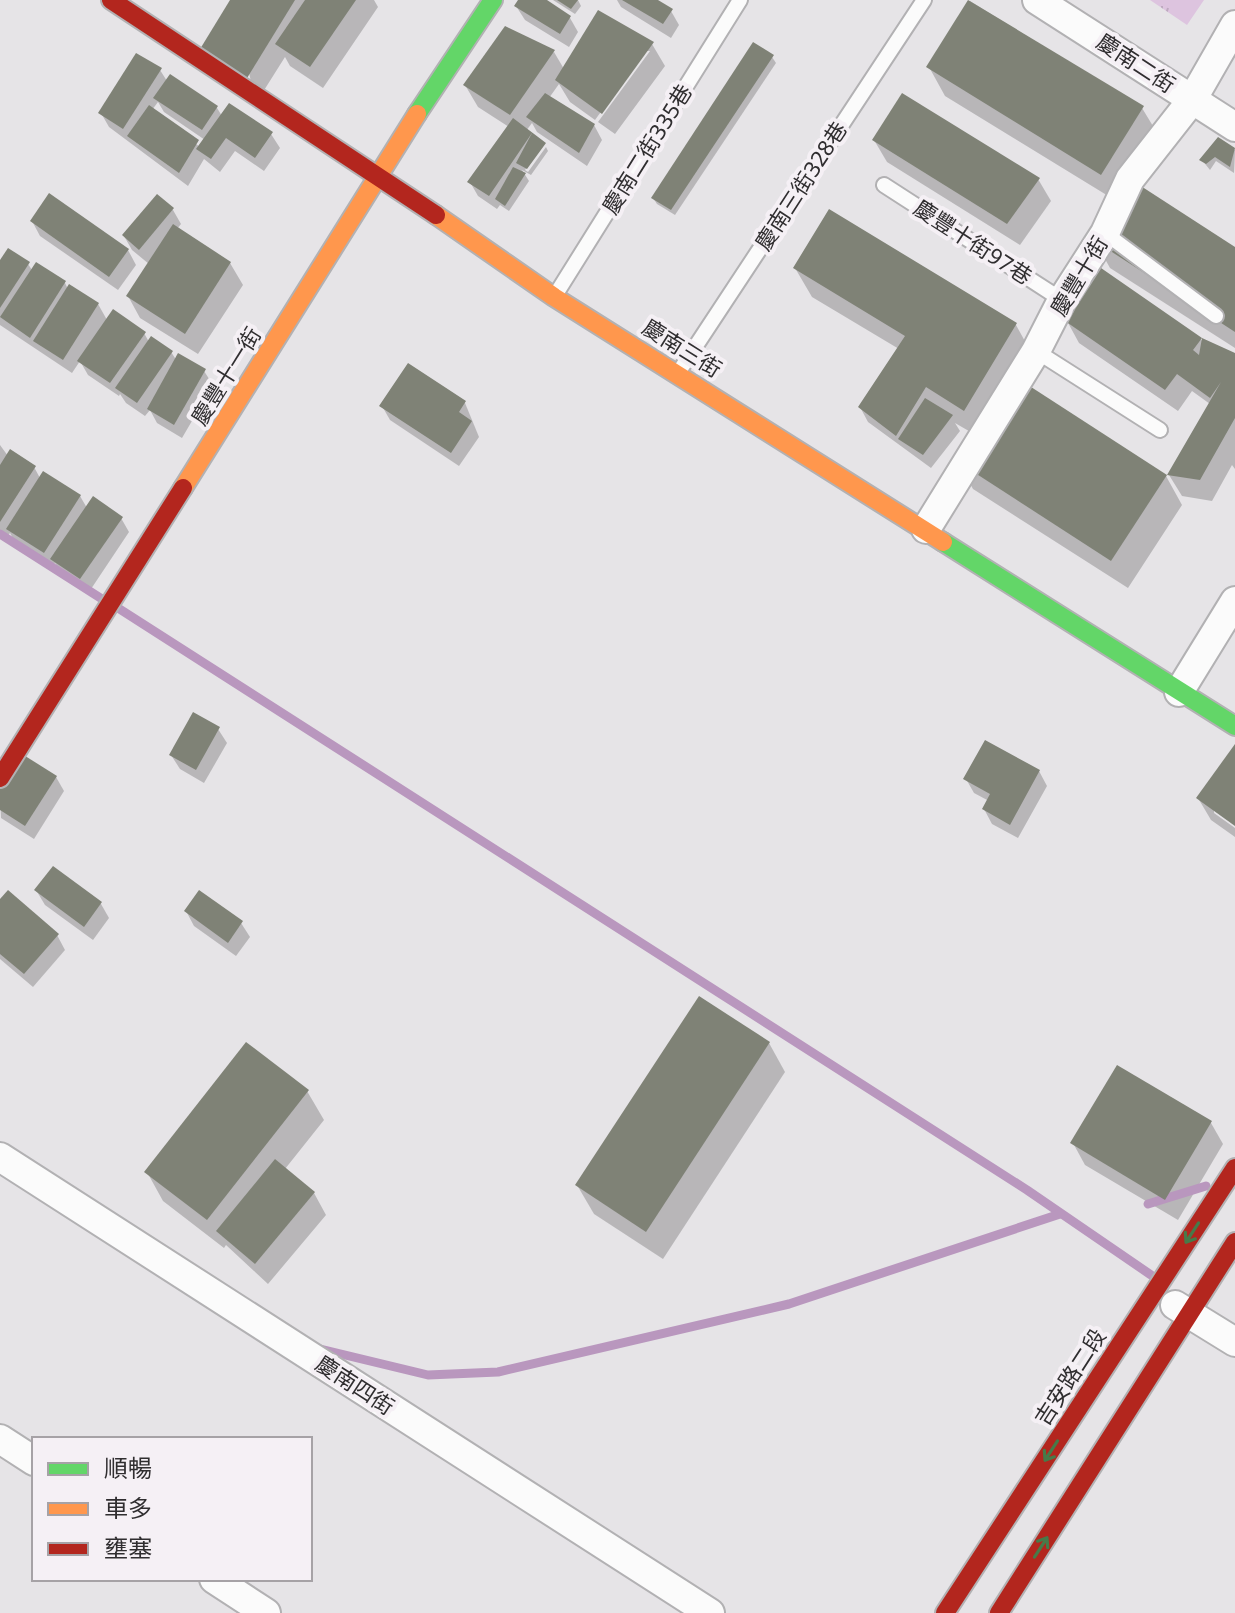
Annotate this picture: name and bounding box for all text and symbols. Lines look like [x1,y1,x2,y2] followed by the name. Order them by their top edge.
[1091,26,1182,99] street label: 慶南二街
[594,78,698,219] street label: 慶南二街335巷
[747,115,853,256] street label: 慶南三街328巷
[909,192,1038,291] street label: 慶豐十街97巷
[1043,230,1114,321] street label: 慶豐十街
[637,311,728,383] street label: 慶南三街
[183,321,267,430] street label: 慶豐十一街
[1184,1221,1200,1244] one-way arrow
[1027,1322,1112,1431] street label: 吉安路二段
[310,1348,401,1421] street label: 慶南四街
[32,1437,312,1581] legend
[1042,1439,1058,1462] one-way arrow
[104,1451,152,1484] text: 順暢
[104,1491,152,1524] text: 車多
[104,1531,152,1564] text: 壅塞
[1032,1537,1049,1559] one-way arrow

